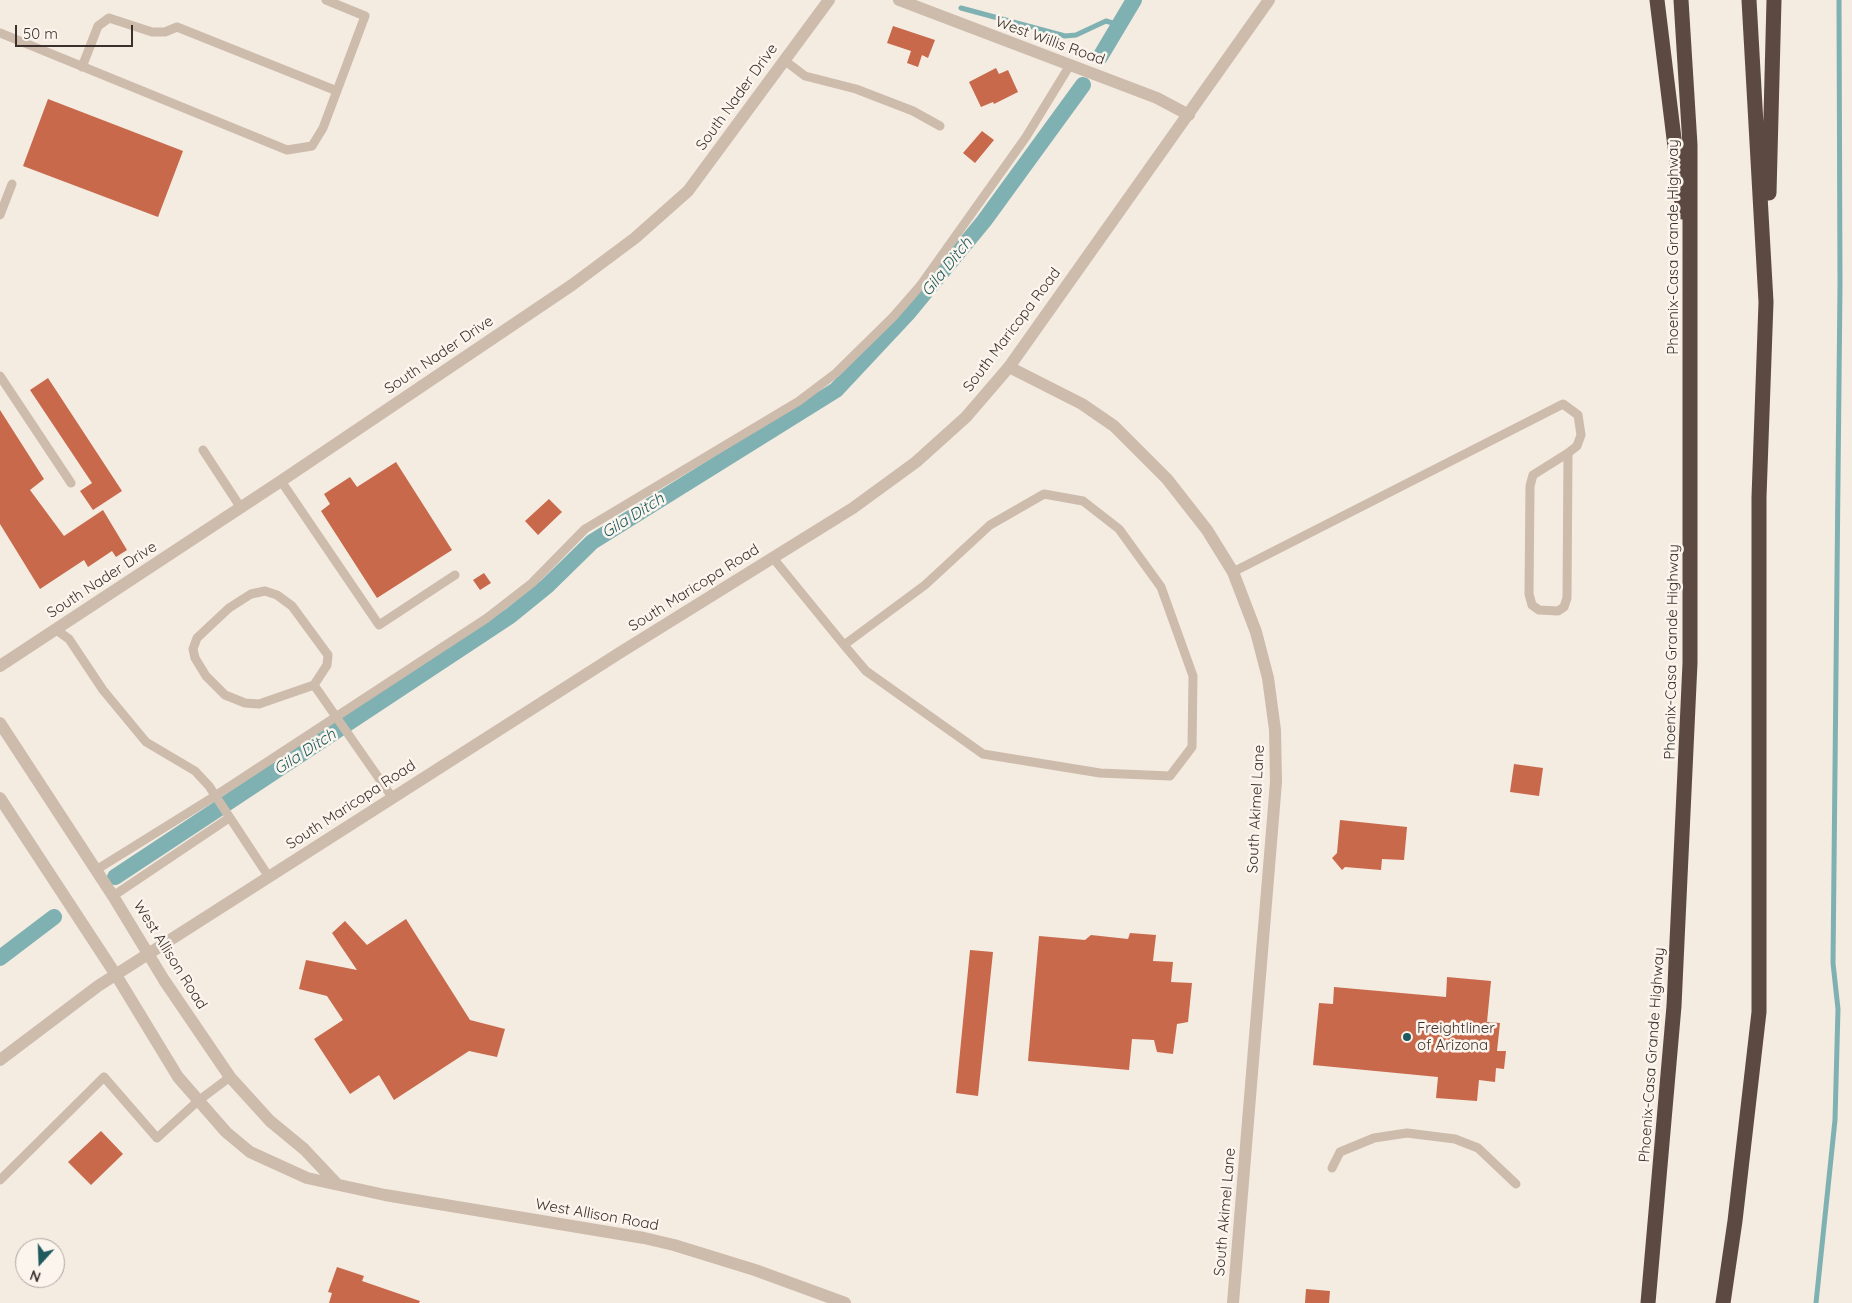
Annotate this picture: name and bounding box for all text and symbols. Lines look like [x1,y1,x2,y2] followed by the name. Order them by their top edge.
[993,13,1107,69] street label: West Willis Road
[18,15,135,47] scale bar
[23,24,58,43] text: 50 m
[692,40,782,154] street label: South Nader Drive
[1664,139,1682,355] street label: Phoenix-Casa Grande Highway
[918,234,976,300] water label: Gila Ditch
[960,264,1064,396] street label: South Maricopa Road
[381,312,497,398] street label: South Nader Drive
[598,489,668,543] water label: Gila Ditch
[44,538,160,622] street label: South Nader Drive
[625,540,763,636] street label: South Maricopa Road
[1661,544,1683,760] street label: Phoenix-Casa Grande Highway
[270,725,340,779] water label: Gila Ditch
[1244,744,1268,874] street label: South Akimel Lane
[283,756,419,854] street label: South Maricopa Road
[129,897,211,1013] street label: West Allison Road
[1636,947,1668,1163] street label: Phoenix-Casa Grande Highway
[1417,1019,1495,1054] place label: Freightliner of Arizona
[1401,1031,1413,1043] marker: Freightliner of Arizona
[1210,1147,1240,1277] street label: South Akimel Lane
[534,1195,660,1235] street label: West Allison Road
[15,1238,65,1288] north arrow
[27,1266,43,1286] text: N

